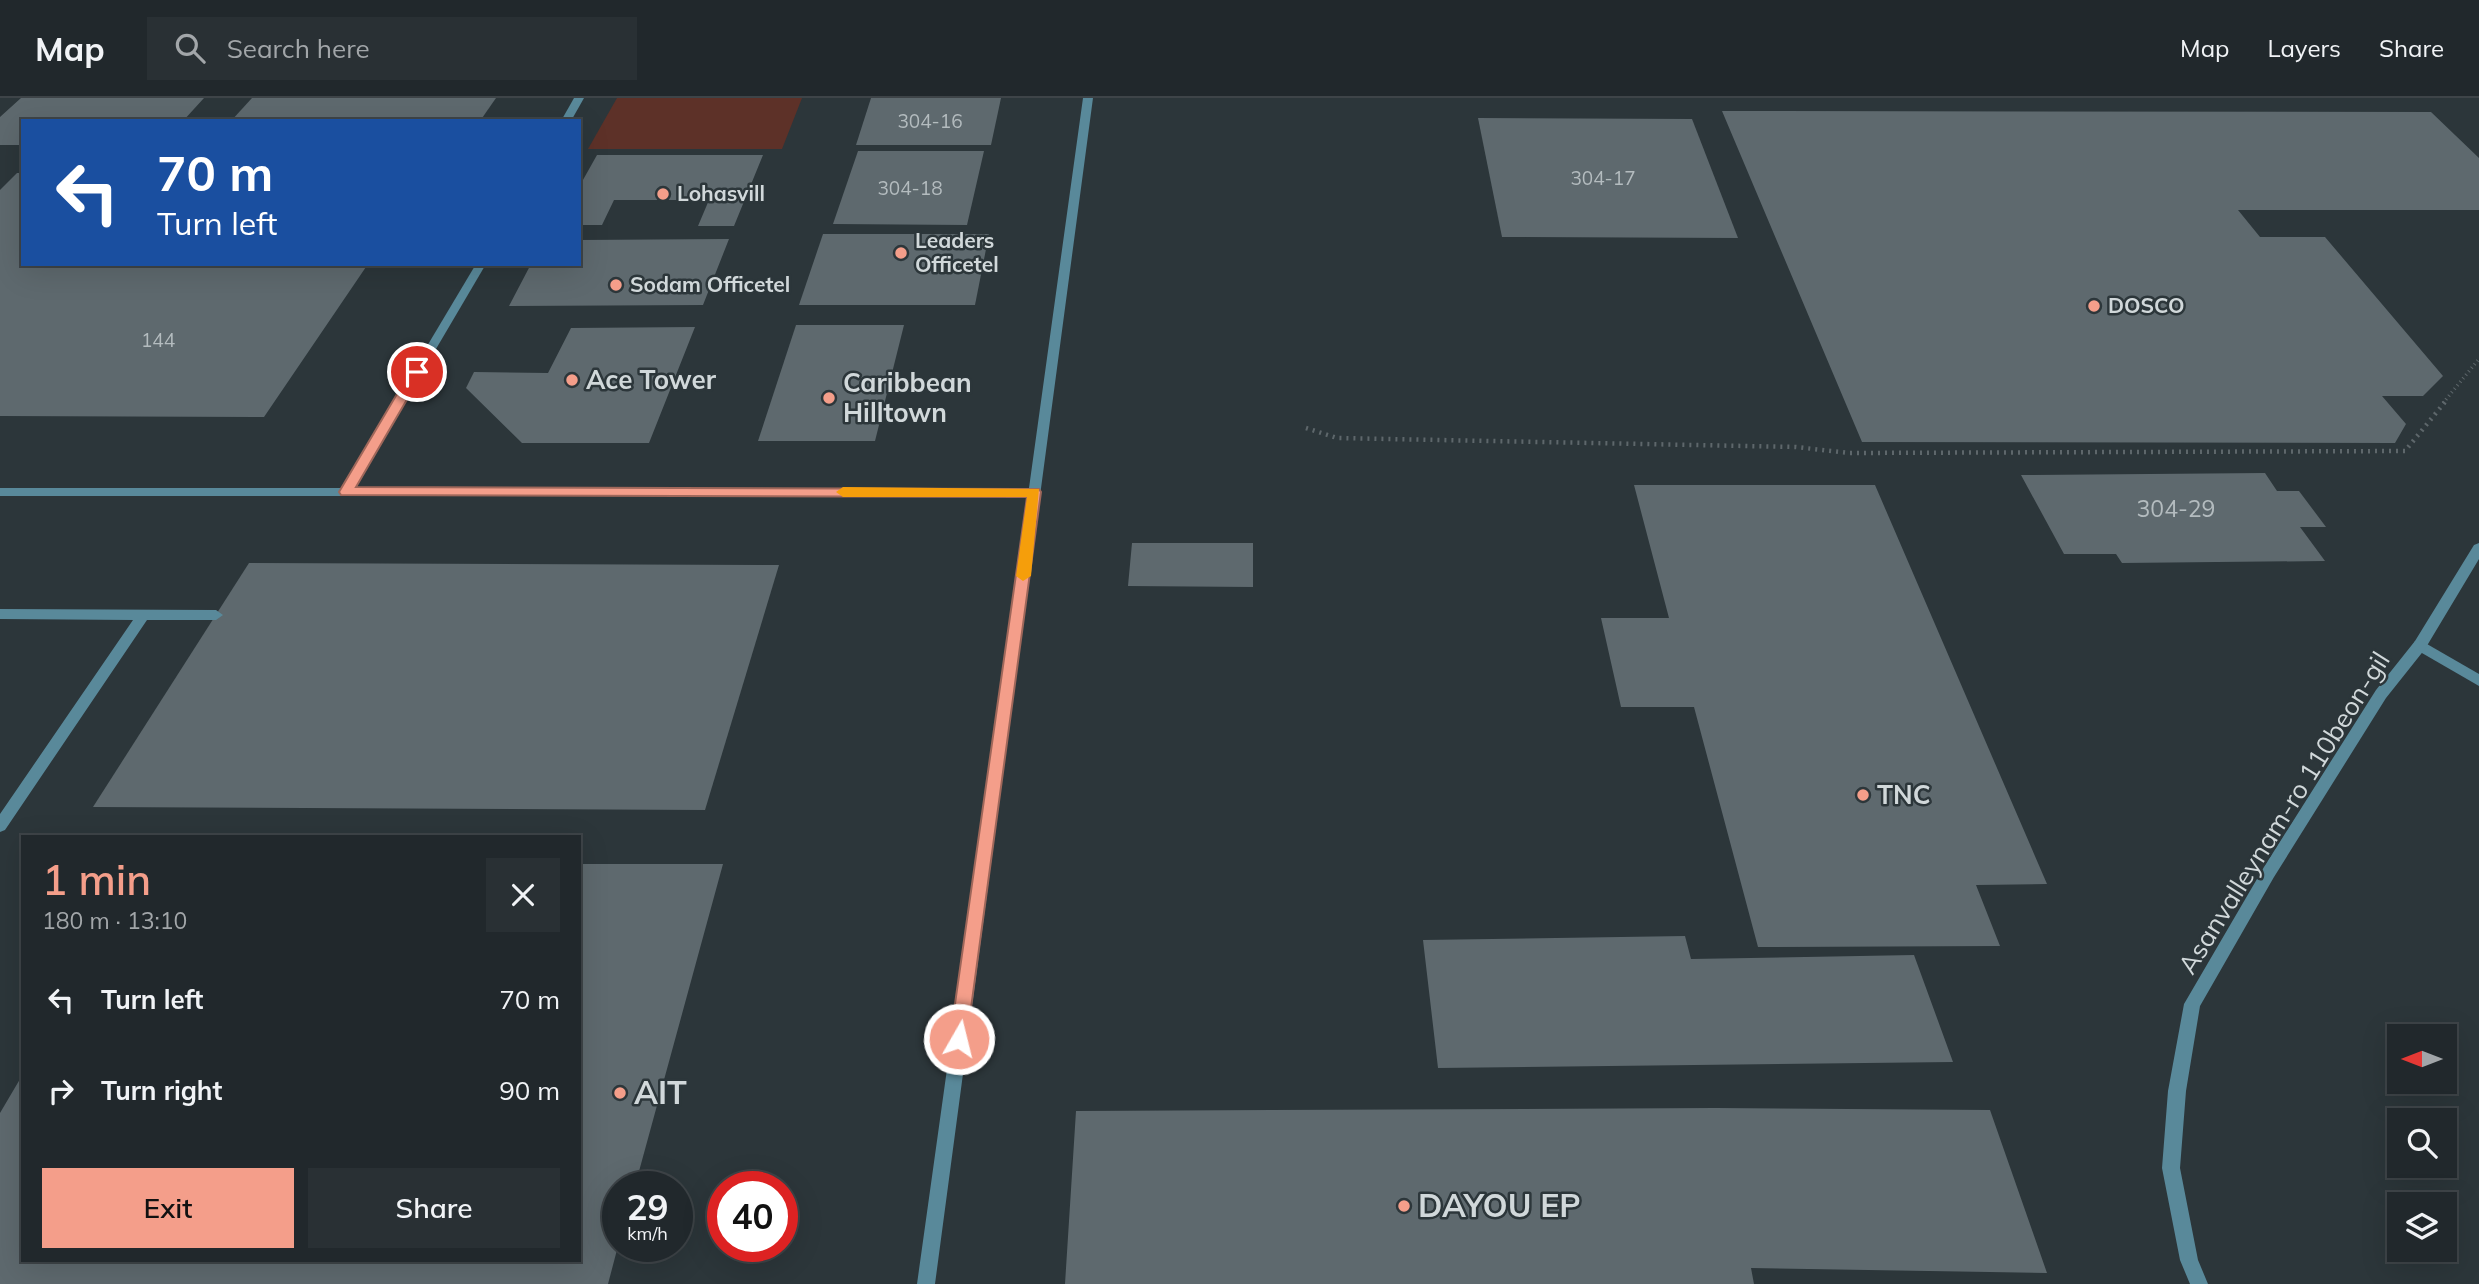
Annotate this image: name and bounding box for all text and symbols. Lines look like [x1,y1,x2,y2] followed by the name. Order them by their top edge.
[147,17,637,80] search box
[35,28,105,69] text: Map
[171,29,209,67] icon: search
[227,32,370,65] text: Search here
[2180,33,2229,63] text: Map
[2267,33,2341,63] text: Layers
[2379,33,2444,63] text: Share
[897,109,963,133] house number: 304-16
[157,142,273,203] text: 70 m
[42,147,133,238] icon: left
[1570,166,1636,190] house number: 304-17
[877,176,943,200] house number: 304-18
[677,180,765,206] place label: Lohasvill
[655,186,671,202] marker: Lohasvill
[157,203,277,243] text: Turn left
[915,227,999,277] place label: Leaders Officetel
[893,245,909,261] marker: Leaders Officetel
[630,271,790,297] place label: Sodam Officetel
[608,277,624,293] marker: Sodam Officetel
[2108,292,2185,318] place label: DOSCO
[2086,298,2102,314] marker: DOSCO
[141,328,175,352] house number: 144
[387,342,447,402] pin
[398,353,436,391] icon: arrive
[586,363,717,396] place label: Ace Tower
[843,366,972,429] place label: Caribbean Hilltown
[564,372,580,388] marker: Ace Tower
[821,390,837,406] marker: Caribbean Hilltown
[2137,494,2215,523] house number: 304-29
[2171,646,2397,980] street label: Asanvalleynam-ro 110beon-gil
[1877,778,1931,811] place label: TNC
[1855,787,1871,803] marker: TNC
[42,853,151,906] text: 1 min
[486,858,560,932] button: close
[42,906,187,935] text: 180 m · 13:10
[42,981,80,1019] icon: left
[101,983,203,1016] text: Turn left
[499,983,560,1016] text: 70 m
[922,1002,996,1076] position arrow
[2387,1024,2457,1094] north arrow
[2387,1024,2457,1262] map controls
[42,1072,80,1110] icon: right
[634,1072,687,1112] place label: AIT
[101,1074,222,1107] text: Turn right
[499,1074,560,1107] text: 90 m
[612,1085,628,1101] marker: AIT
[2387,1108,2457,1178] button: search
[42,1168,294,1248] button: Exit
[308,1168,560,1248] button: Share
[707,1171,798,1262] speed limit sign: 40
[626,1185,669,1229] text: 29
[1418,1185,1581,1225] place label: DAYOU EP
[2387,1192,2457,1262] button: layers
[1396,1198,1412,1214] marker: DAYOU EP
[627,1222,668,1245] text: km/h

